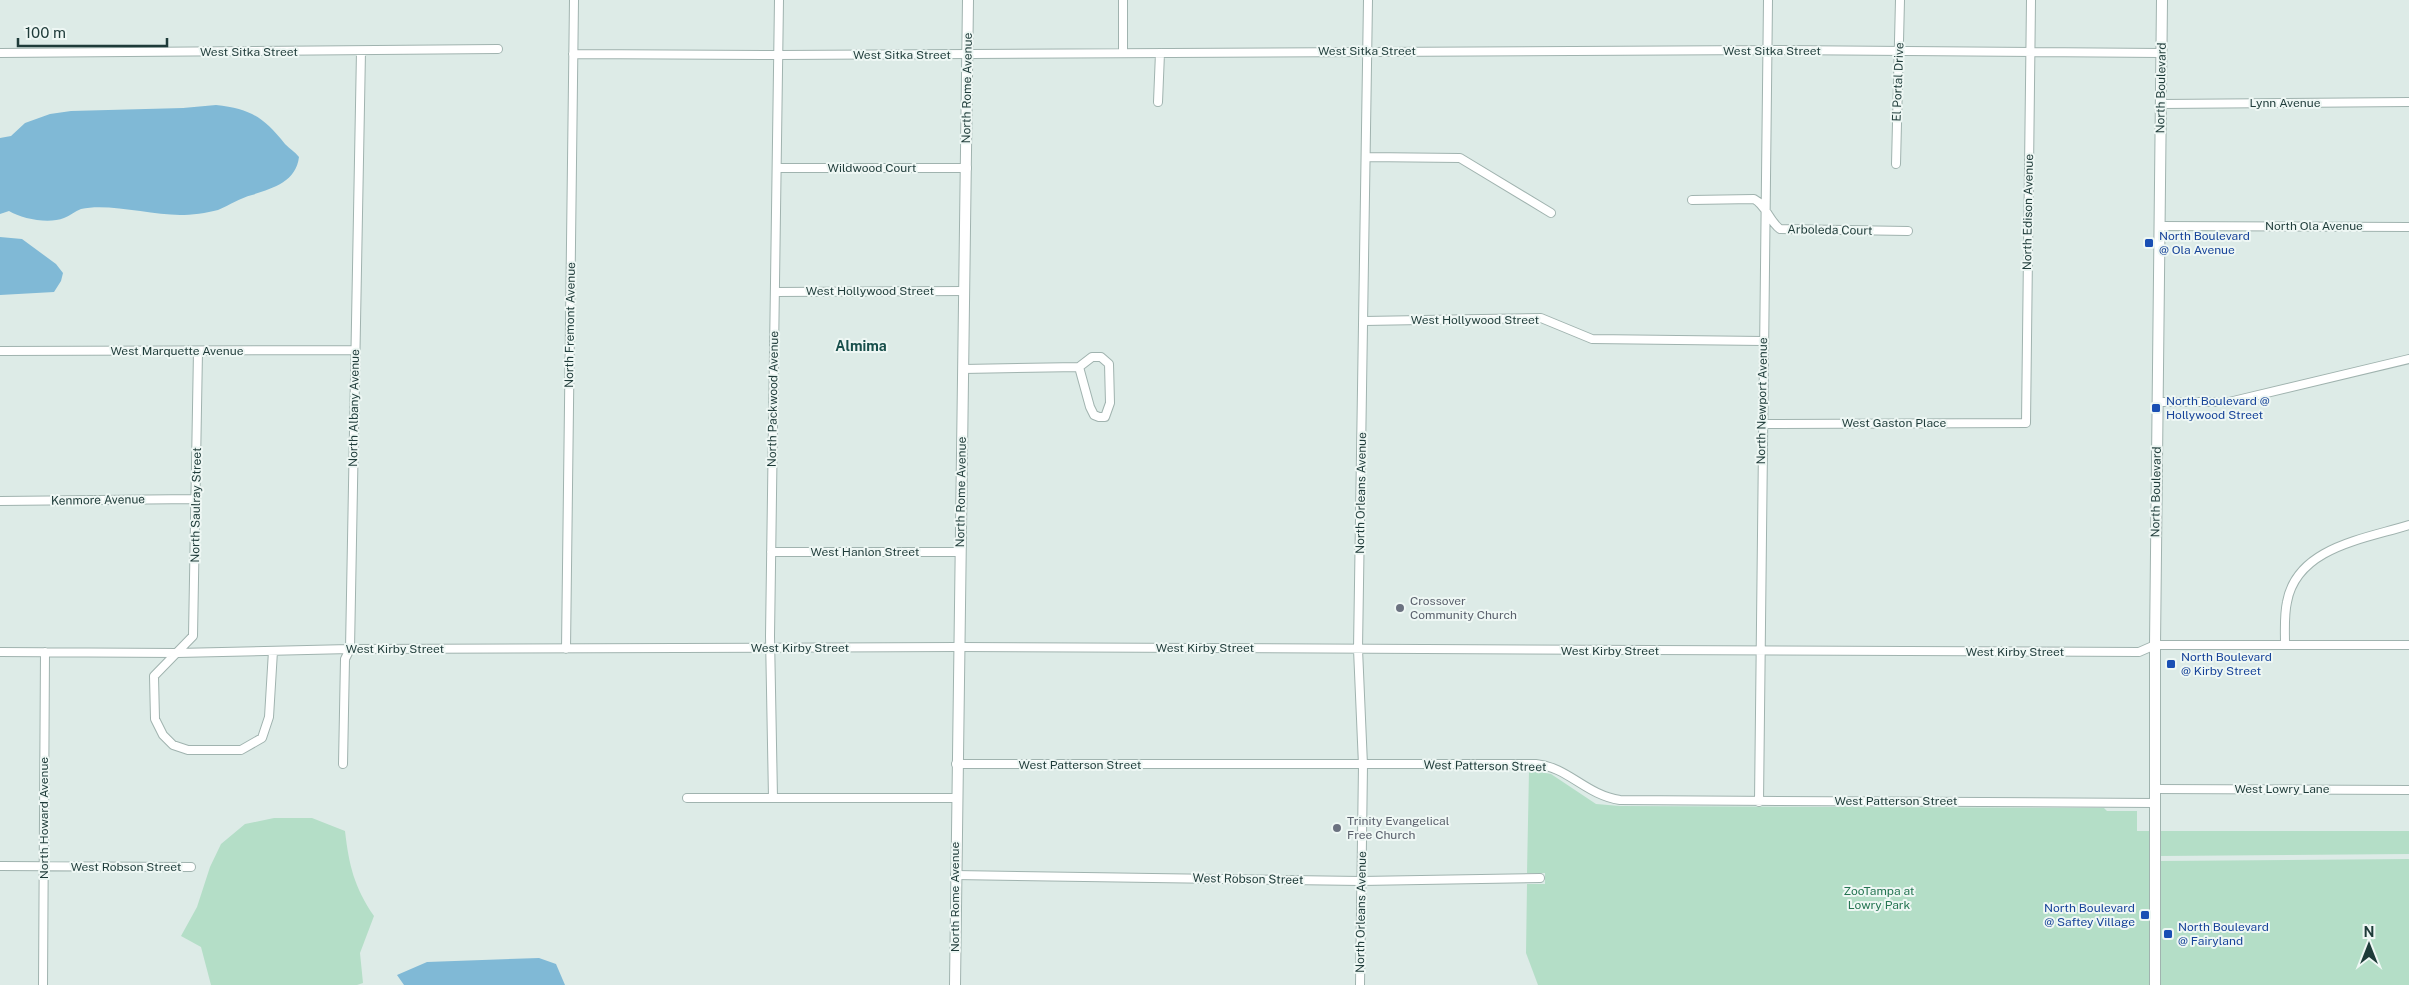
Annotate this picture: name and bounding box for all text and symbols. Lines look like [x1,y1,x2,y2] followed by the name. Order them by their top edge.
[18,15,166,47] scale bar
[25,24,66,41] text: 100 m
[959,32,975,143] street label: North Rome Avenue
[1890,42,1906,122] street label: El Portal Drive
[2153,42,2169,134] street label: North Boulevard
[1318,44,1416,58] street label: West Sitka Street
[1723,44,1821,58] street label: West Sitka Street
[200,45,298,59] street label: West Sitka Street
[853,48,951,62] street label: West Sitka Street
[2250,96,2321,110] street label: Lynn Avenue
[2020,154,2036,270] street label: North Edison Avenue
[827,161,917,175] street label: Wildwood Court
[2265,219,2363,233] street label: North Ola Avenue
[1787,222,1873,238] street label: Arboleda Court
[2159,229,2250,257] place label: North Boulevard @ Ola Avenue
[2143,237,2155,249] marker: North Boulevard @ Ola Avenue
[562,262,578,388] street label: North Fremont Avenue
[806,284,935,298] street label: West Hollywood Street
[1411,313,1540,327] street label: West Hollywood Street
[765,331,781,467] street label: North Packwood Avenue
[1754,337,1770,465] street label: North Newport Avenue
[835,338,887,354] district label: Almima
[110,344,244,358] street label: West Marquette Avenue
[346,349,362,467] street label: North Albany Avenue
[2166,394,2270,422] place label: North Boulevard @ Hollywood Street
[2150,402,2162,414] marker: North Boulevard @ Hollywood Street
[1842,416,1947,430] street label: West Gaston Place
[1353,432,1369,554] street label: North Orleans Avenue
[953,436,969,547] street label: North Rome Avenue
[2148,446,2164,538] street label: North Boulevard
[188,447,204,563] street label: North Saulray Street
[51,492,145,508] street label: Kenmore Avenue
[811,545,920,559] street label: West Hanlon Street
[1410,594,1517,622] place label: Crossover Community Church
[1394,602,1406,614] marker: Crossover Community Church
[751,641,850,655] street label: West Kirby Street
[1156,641,1255,655] street label: West Kirby Street
[346,642,445,656] street label: West Kirby Street
[1561,644,1660,658] street label: West Kirby Street
[1966,645,2065,659] street label: West Kirby Street
[2181,650,2272,678] place label: North Boulevard @ Kirby Street
[2165,658,2177,670] marker: North Boulevard @ Kirby Street
[37,757,51,879] street label: North Howard Avenue
[1019,758,1142,772] street label: West Patterson Street
[1423,758,1547,774] street label: West Patterson Street
[2234,782,2330,796] street label: West Lowry Lane
[1835,794,1958,808] street label: West Patterson Street
[1347,814,1450,842] place label: Trinity Evangelical Free Church
[1331,822,1343,834] marker: Trinity Evangelical Free Church
[948,841,962,952] street label: North Rome Avenue
[1353,851,1369,973] street label: North Orleans Avenue
[71,860,182,874] street label: West Robson Street
[1193,871,1304,887] street label: West Robson Street
[1843,884,1915,912] park label: ZooTampa at Lowry Park
[2044,901,2135,929] place label: North Boulevard @ Saftey Village
[2139,909,2151,921] marker: North Boulevard @ Saftey Village
[2178,920,2269,948] place label: North Boulevard @ Fairyland
[2344,920,2394,970] north arrow
[2364,924,2374,940] text: N
[2162,928,2174,940] marker: North Boulevard @ Fairyland

